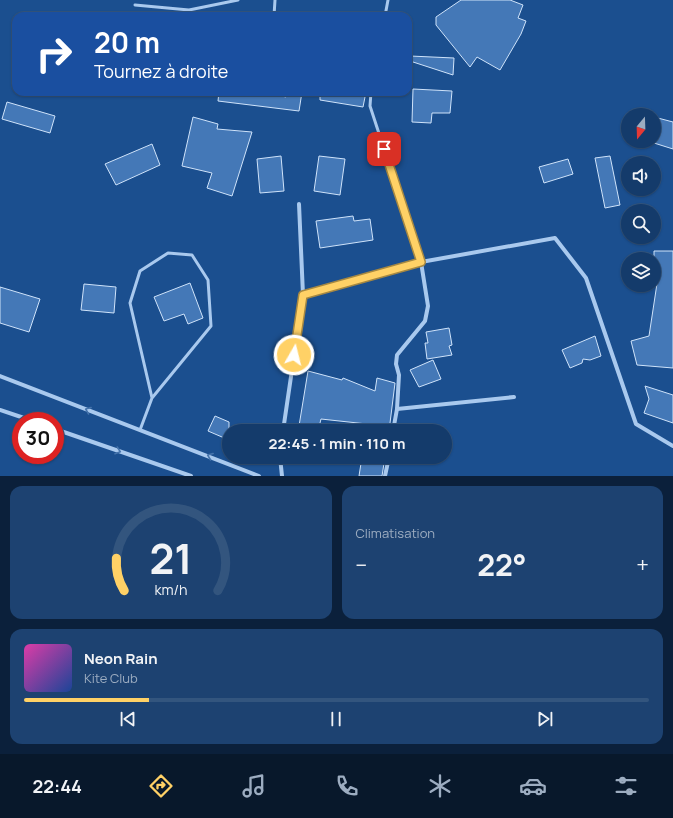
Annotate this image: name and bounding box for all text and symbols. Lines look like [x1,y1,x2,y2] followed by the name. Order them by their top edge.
[94,23,160,61] text: 20 m
[28,28,80,80] icon: right
[94,59,228,83] text: Tournez à droite
[621,108,661,148] north arrow
[621,108,661,292] map controls
[367,132,401,166] pin
[373,138,395,160] icon: arrive
[621,156,661,196] button: sound
[621,204,661,244] button: search
[621,252,661,292] button: layers
[273,334,315,376] position arrow
[85,406,92,414] one-way arrow
[12,412,64,464] speed limit sign: 30
[268,433,406,454] text: 22:45 · 1 min · 110 m
[115,446,122,454] one-way arrow
[207,453,214,461] one-way arrow
[356,524,435,542] text: Climatisation
[149,529,192,585] text: 21
[477,544,526,585] text: 22°
[356,550,367,580] text: −
[636,550,649,580] text: +
[154,579,187,598] text: km/h
[84,648,158,669] text: Neon Rain
[84,669,138,687] text: Kite Club
[117,708,139,730] icon: previous
[325,708,347,730] icon: pause
[534,708,556,730] icon: next
[147,772,175,800] icon: directions
[240,772,268,800] icon: music
[333,772,361,800] icon: phone
[426,772,454,800] icon: climate
[519,772,547,800] icon: car
[612,772,640,800] icon: filters
[33,774,82,798] text: 22:44

